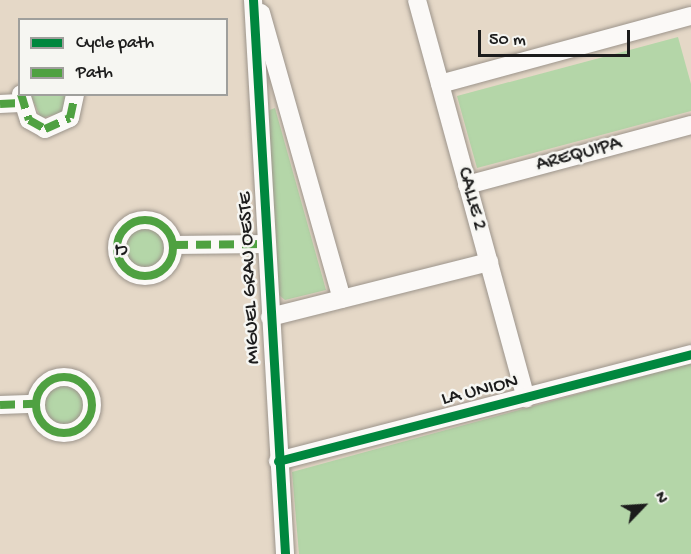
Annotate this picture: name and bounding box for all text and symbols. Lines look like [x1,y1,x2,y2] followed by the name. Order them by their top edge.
[18,18,228,96] legend
[481,18,632,56] scale bar
[489,30,526,51] text: 50 m
[76,33,154,54] text: Cycle path
[76,63,113,84] text: Path
[534,132,624,178] street label: AREQUIPA
[451,165,491,233] street label: CALLE 2
[234,191,266,365] street label: MIGUEL GRAU OESTE
[110,244,134,256] street label: J
[439,370,521,412] street label: LA UNION
[613,476,673,536] north arrow
[649,489,671,507] text: N

